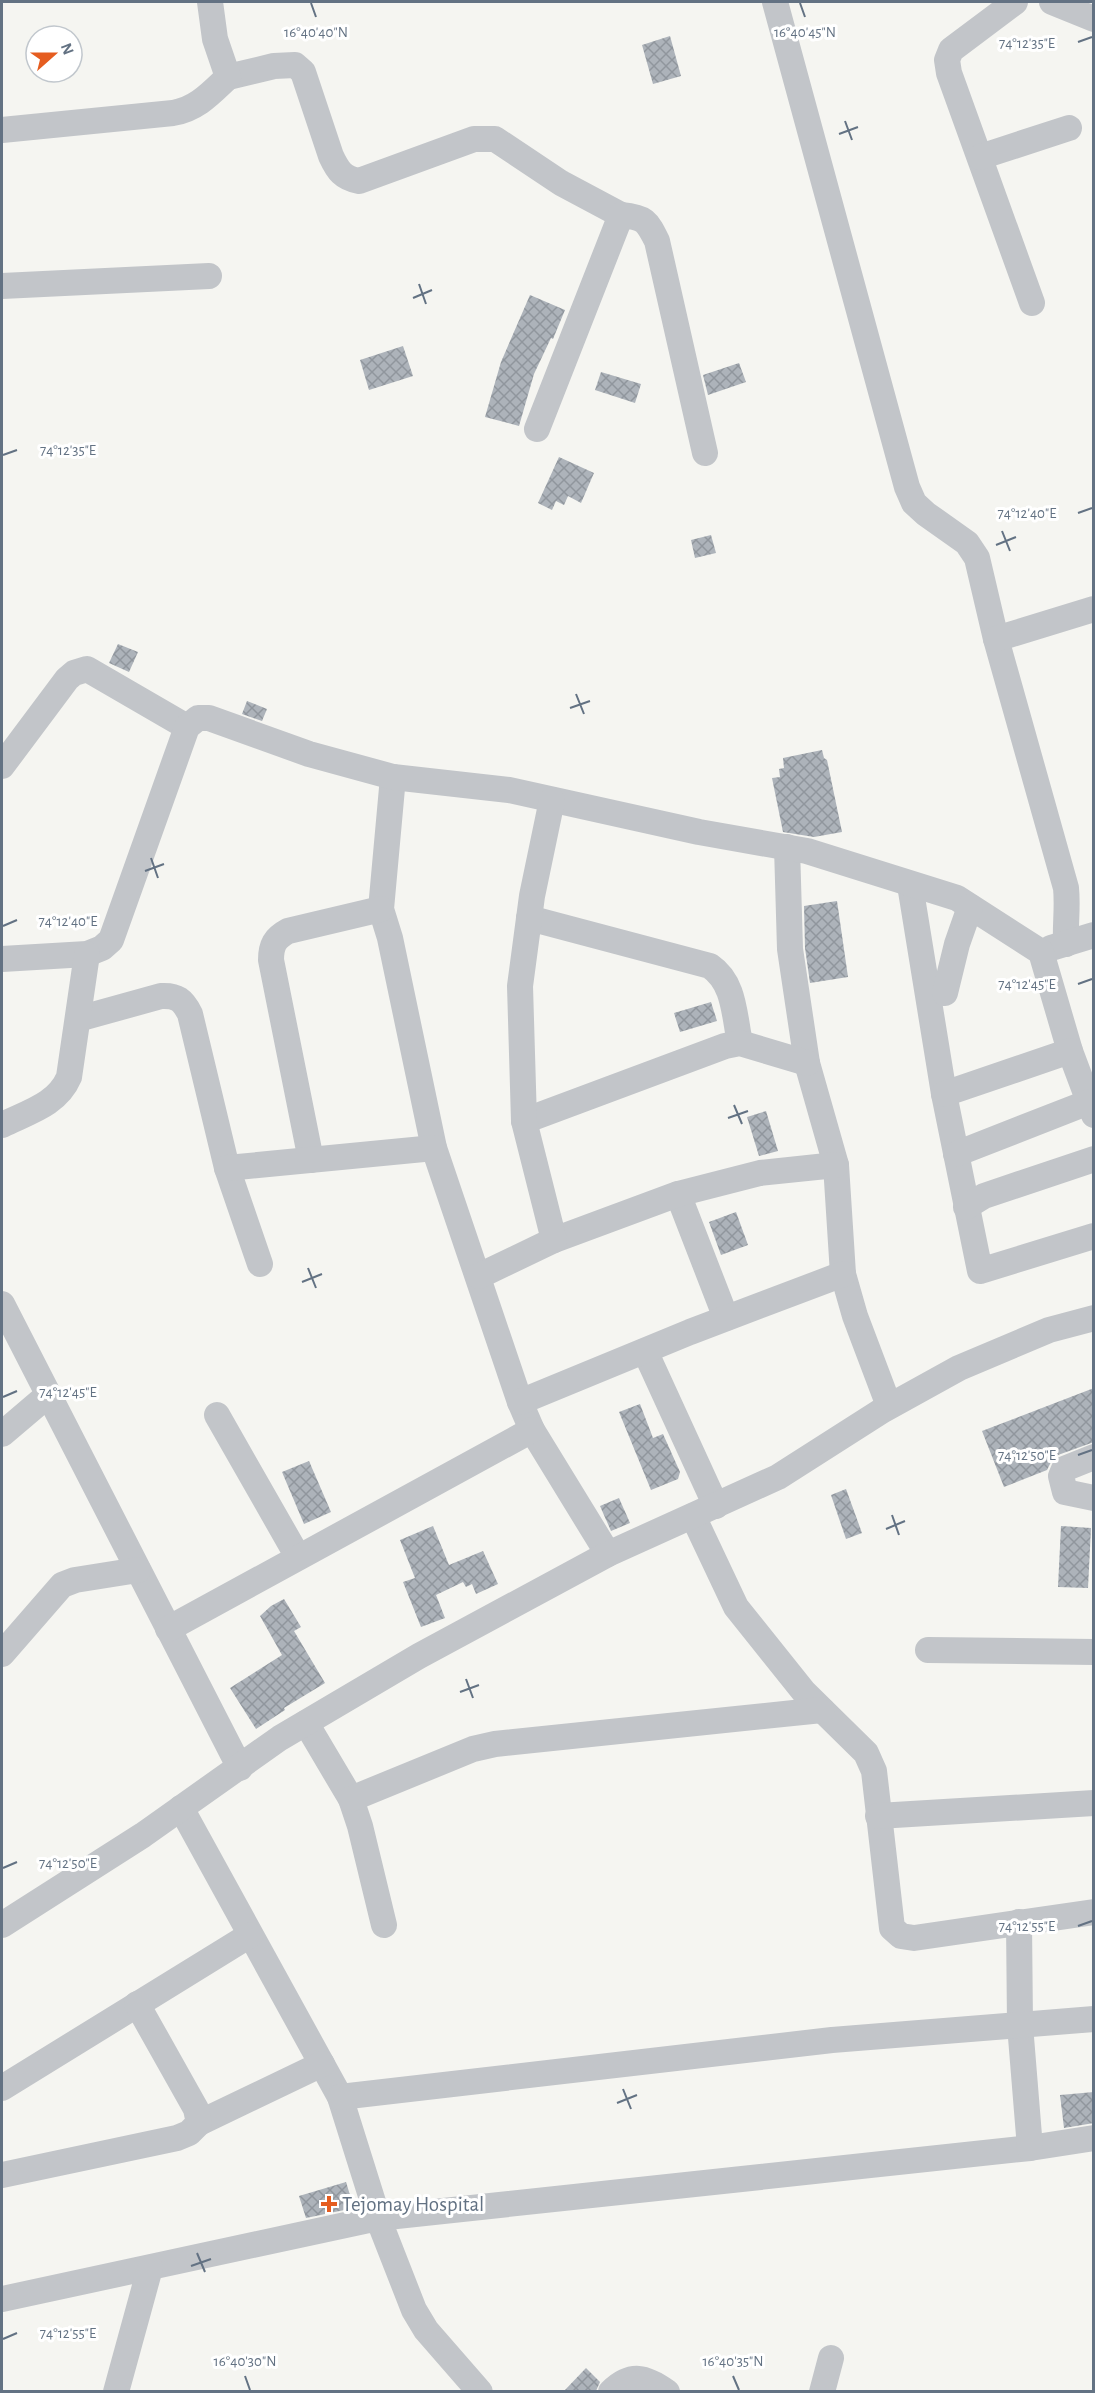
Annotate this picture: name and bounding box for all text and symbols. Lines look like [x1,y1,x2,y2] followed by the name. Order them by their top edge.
[24,24,84,84] north arrow
[284,25,348,40] text: 16°40'40"N
[774,25,836,40] text: 16°40'45"N
[999,36,1055,51] text: 74°12'35"E
[58,41,77,57] text: N
[40,443,96,458] text: 74°12'35"E
[998,506,1056,521] text: 74°12'40"E
[39,914,97,929] text: 74°12'40"E
[998,977,1056,992] text: 74°12'45"E
[39,1385,97,1400] text: 74°12'45"E
[998,1448,1056,1463] text: 74°12'50"E
[39,1856,97,1871] text: 74°12'50"E
[999,1919,1055,1934] text: 74°12'55"E
[342,2194,484,2215] place label: Tejomay Hospital
[320,2195,338,2213] marker: Tejomay Hospital
[40,2326,96,2341] text: 74°12'55"E
[214,2354,276,2369] text: 16°40'30"N
[702,2354,764,2369] text: 16°40'35"N

